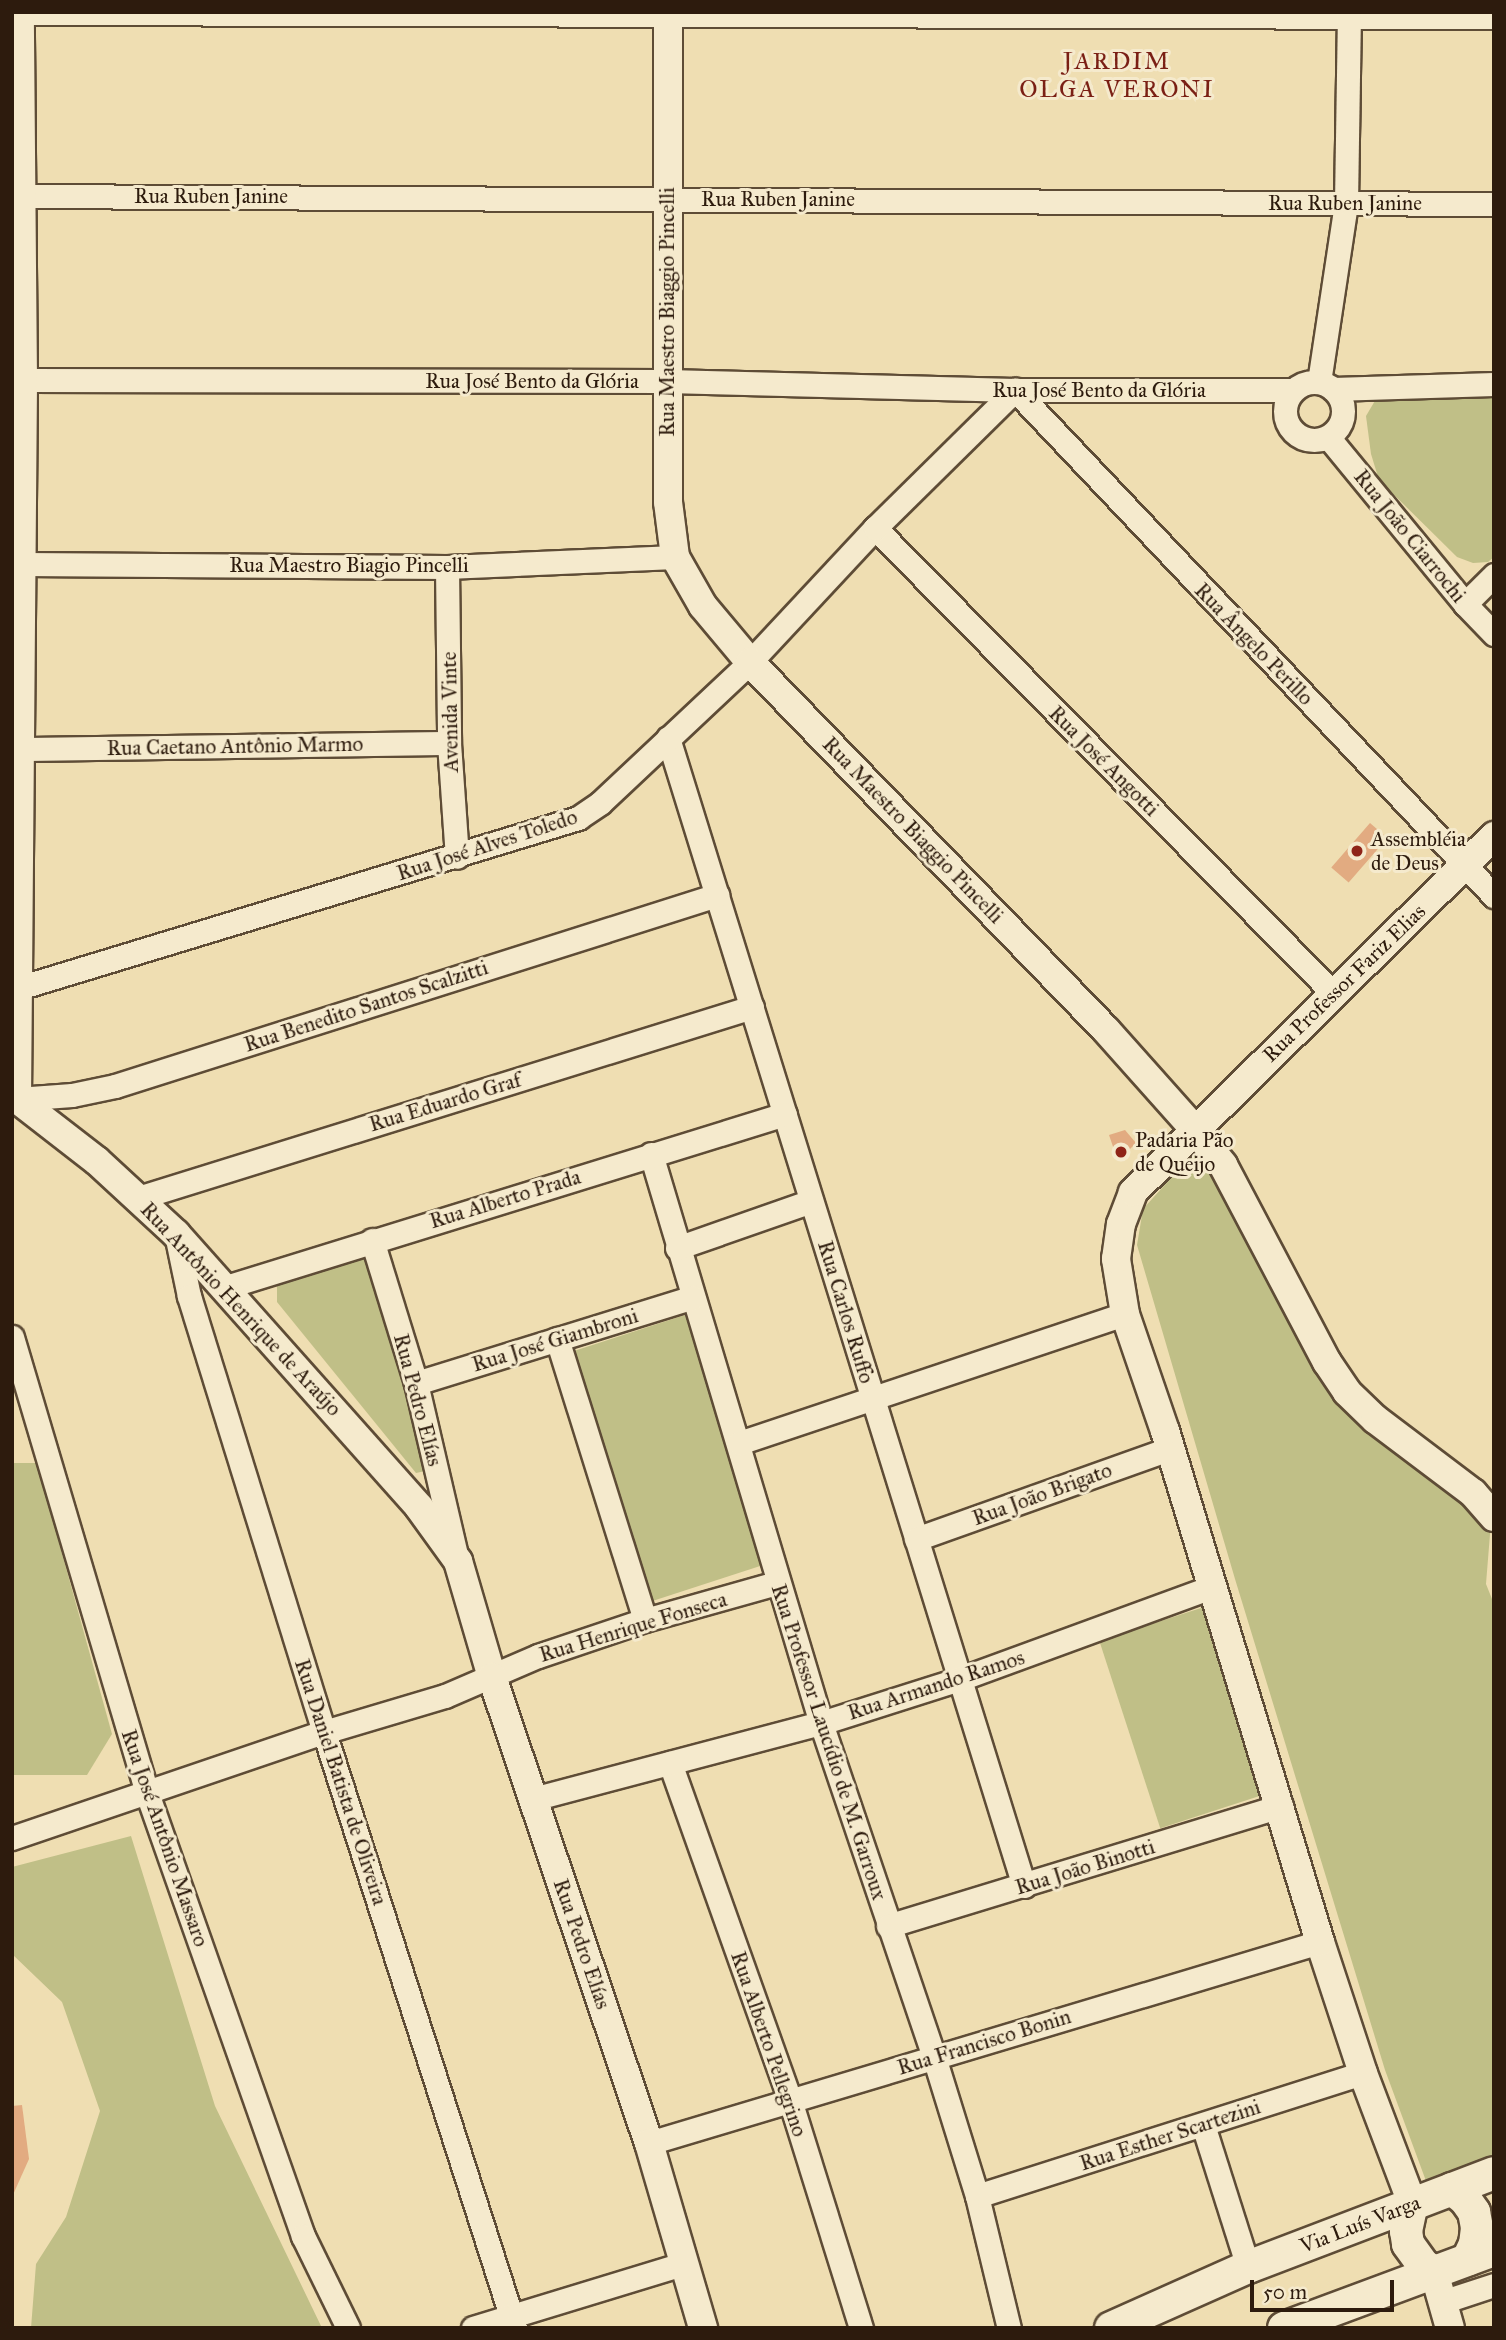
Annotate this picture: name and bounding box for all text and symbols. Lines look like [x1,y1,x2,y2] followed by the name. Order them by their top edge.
[1021,48,1213,104] district label: JARDIM OLGA VERONI
[134,183,288,209] street label: Rua Ruben Janine
[701,186,855,212] street label: Rua Ruben Janine
[654,187,680,437] street label: Rua Maestro Biaggio Pincelli
[1268,190,1422,216] street label: Rua Ruben Janine
[425,368,639,394] street label: Rua José Bento da Glória
[992,377,1206,403] street label: Rua José Bento da Glória
[1349,464,1471,608] street label: Rua João Ciarrochi
[229,552,469,578] street label: Rua Maestro Biagio Pincelli
[1189,578,1319,710] street label: Rua Ângelo Perillo
[436,651,464,773] street label: Avenida Vinte
[1044,701,1164,821] street label: Rua José Angotti
[106,731,364,761] street label: Rua Caetano Antônio Marmo
[817,732,1009,928] street label: Rua Maestro Biaggio Pincelli
[394,804,580,886] street label: Rua José Alves Toledo
[1371,826,1466,876] place label: Assembléia de Deus
[1349,843,1365,859] marker: Assembléia de Deus
[1257,899,1431,1067] street label: Rua Professor Fariz Elias
[241,955,491,1057] street label: Rua Benedito Santos Scalzitti
[366,1067,524,1137] street label: Rua Eduardo Graf
[1135,1127,1234,1177] place label: Padaria Pão de Queijo
[1113,1144,1129,1160] marker: Padaria Pão de Queijo
[426,1164,584,1234] street label: Rua Alberto Prada
[135,1197,347,1421] street label: Rua Antônio Henrique de Araújo
[812,1238,880,1386] street label: Rua Carlos Ruffo
[469,1303,641,1377] street label: Rua José Giambroni
[388,1331,448,1469] street label: Rua Pedro Elías
[969,1457,1115,1531] street label: Rua João Brigato
[766,1581,892,1903] street label: Rua Professor Laucídio de M. Garroux
[536,1586,730,1668] street label: Rua Henrique Fonseca
[844,1645,1028,1725] street label: Rua Armando Ramos
[289,1656,393,1908] street label: Rua Daniel Batista de Oliveira
[116,1726,214,1950] street label: Rua José Antônio Massaro
[1012,1834,1158,1900] street label: Rua João Binotti
[548,1876,616,2012] street label: Rua Pedro Elías
[725,1948,813,2140] street label: Rua Alberto Pellegrino
[894,2004,1074,2080] street label: Rua Francisco Bonin
[1076,2094,1264,2176] street label: Rua Esther Scartezini
[1296,2190,1424,2258] street label: Via Luís Varga
[1254,2266,1398,2310] scale bar
[1263,2279,1307,2305] text: 50 m

